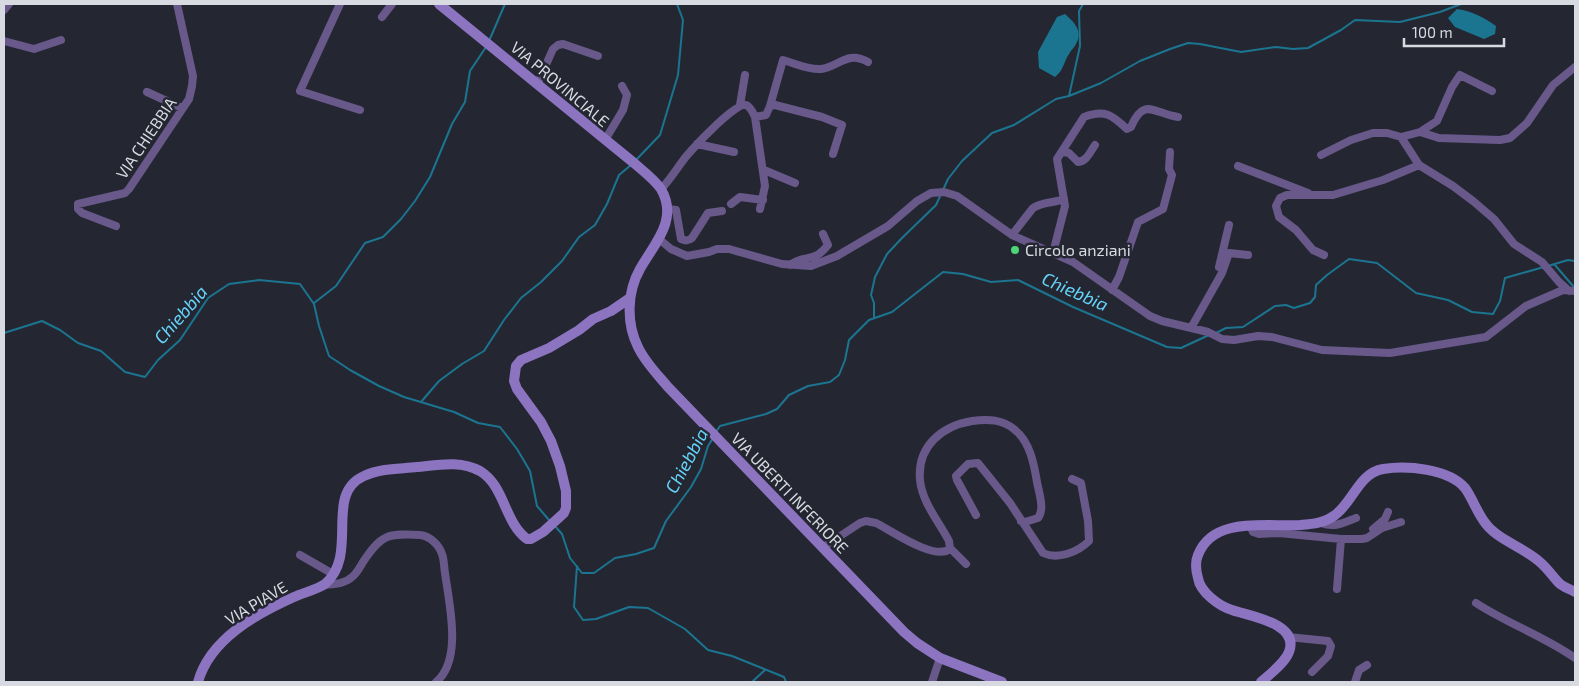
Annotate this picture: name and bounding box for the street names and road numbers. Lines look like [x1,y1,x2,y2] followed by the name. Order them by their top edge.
[507,37,613,130] street label: VIA PROVINCIALE
[111,93,180,182] street label: VIA CHIEBBIA
[728,428,853,557] street label: VIA UBERTI INFERIORE
[221,577,290,628] street label: VIA PIAVE

